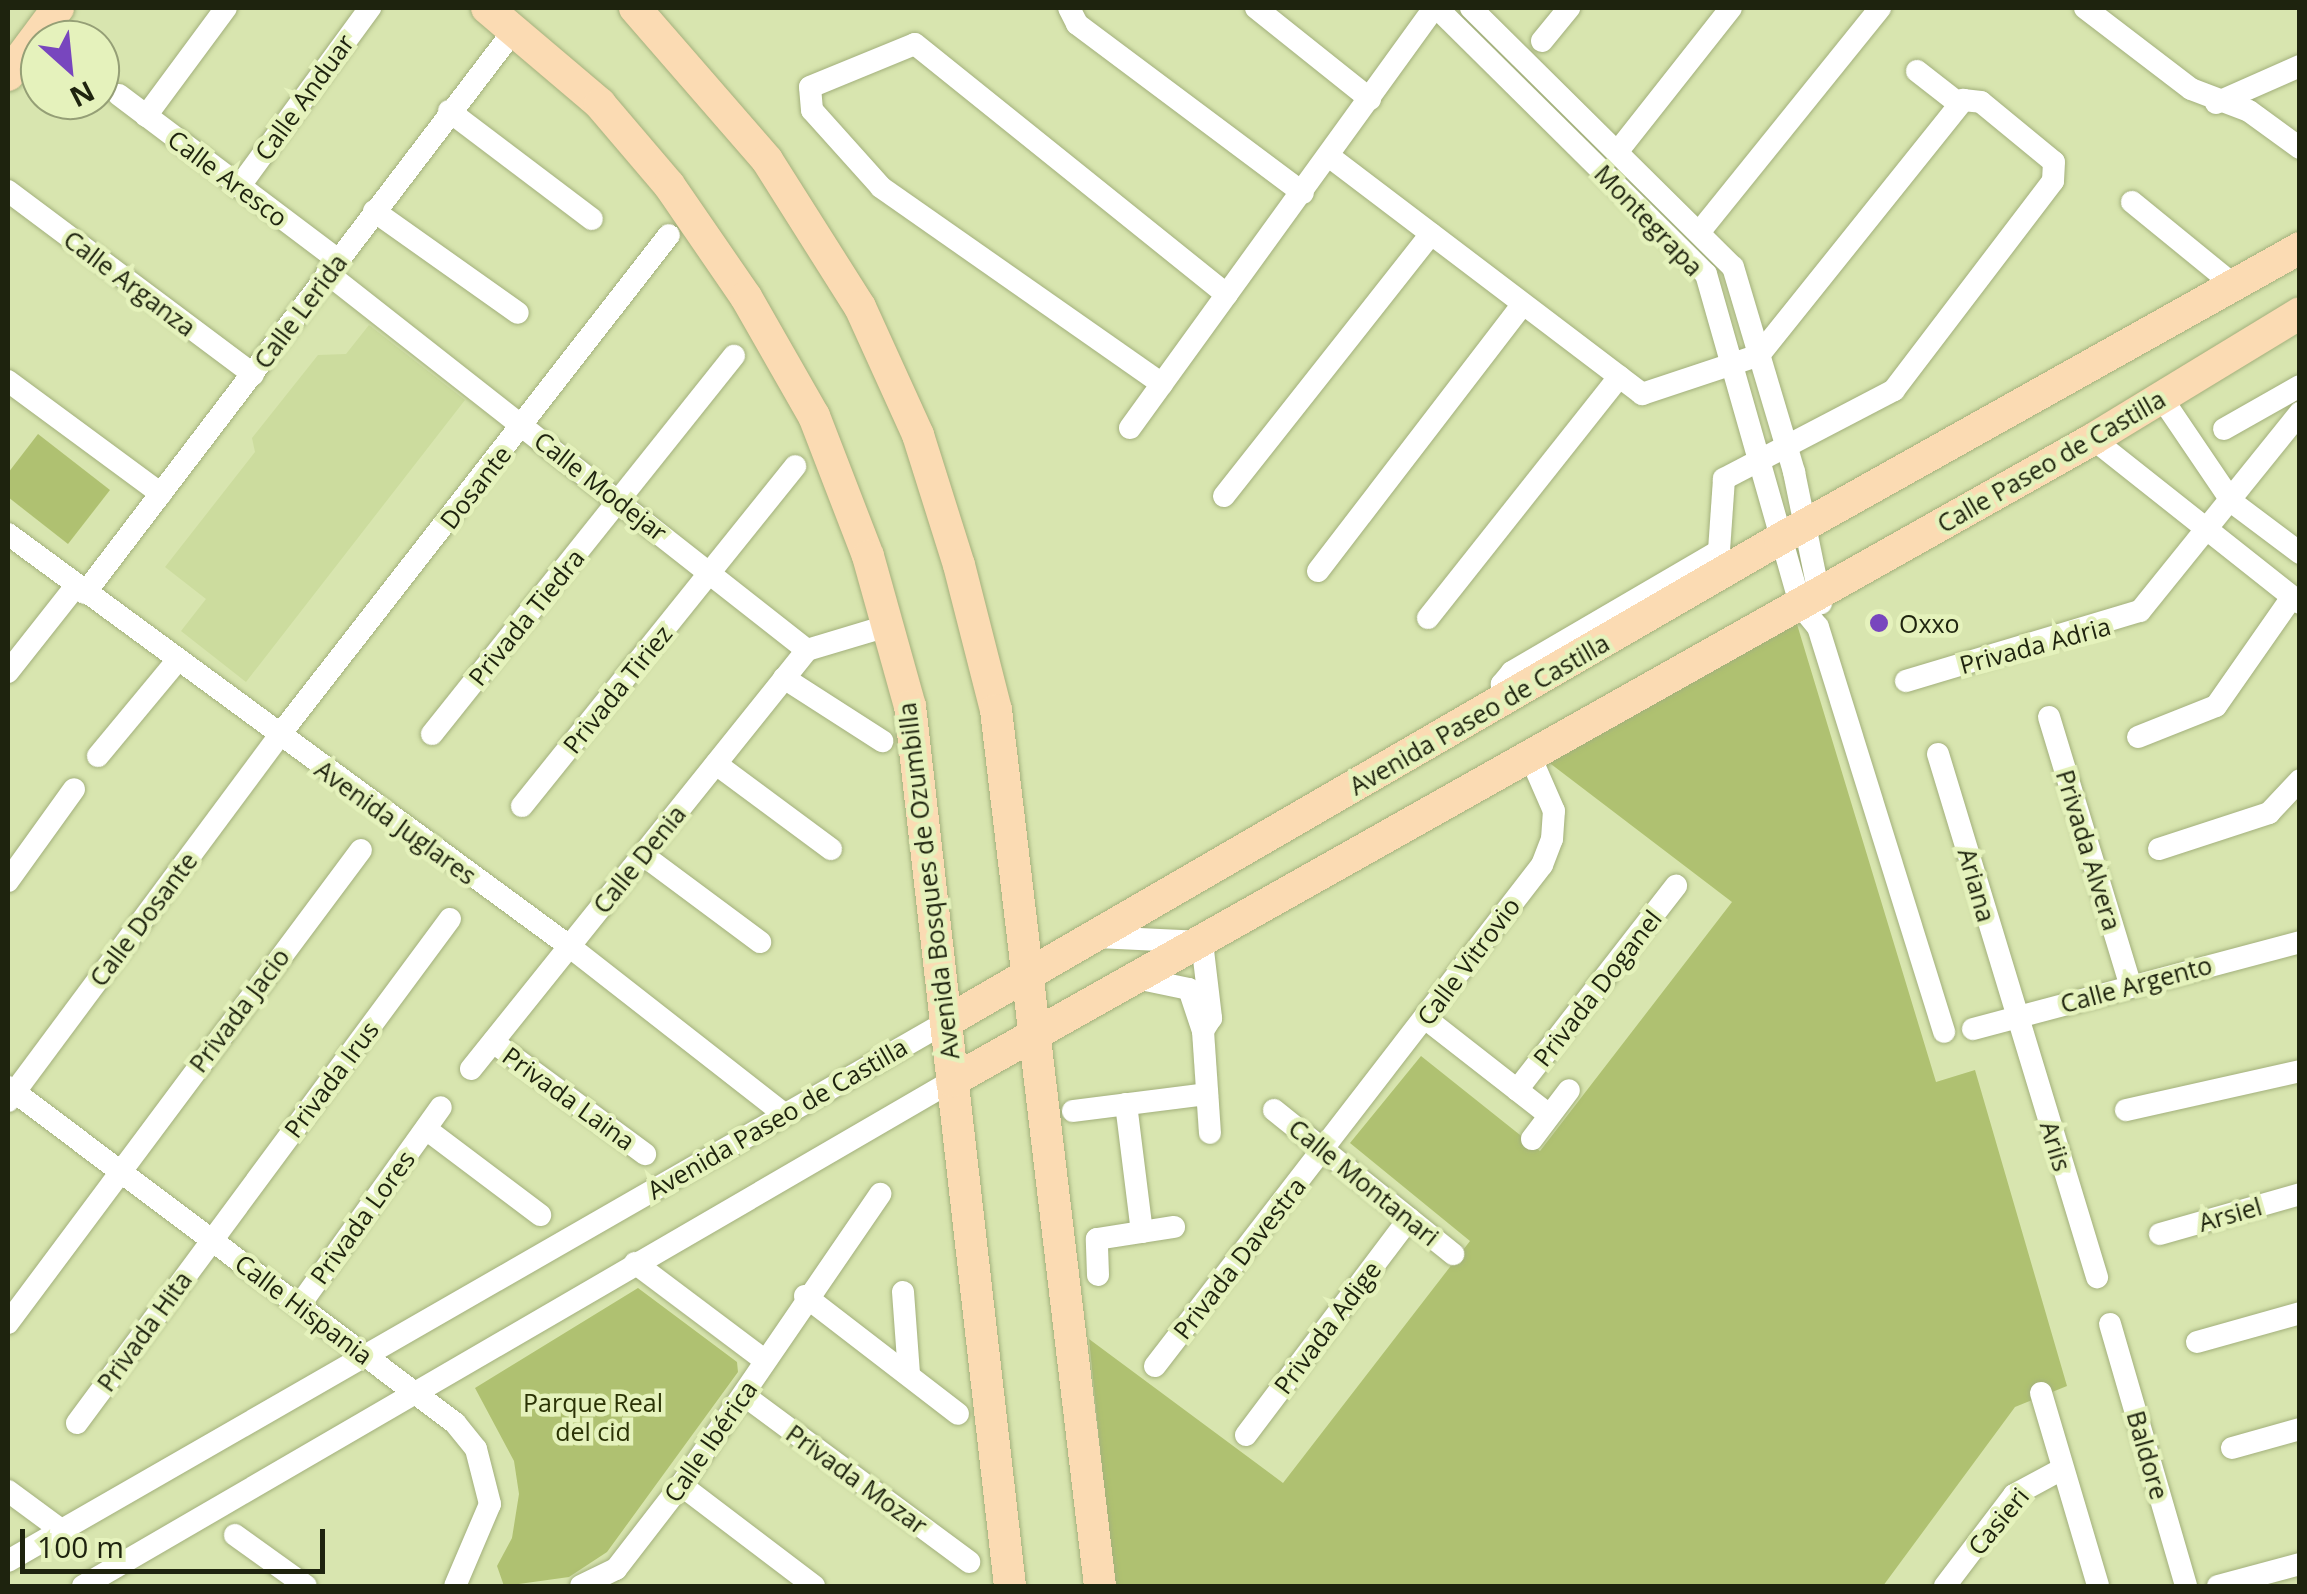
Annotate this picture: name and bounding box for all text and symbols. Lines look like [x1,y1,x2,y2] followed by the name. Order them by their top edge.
[20,20,120,120] north arrow
[248,28,360,166] street label: Calle Anduar
[64,73,101,117] text: N
[162,123,294,233] street label: Calle Aresco
[1589,158,1709,282] street label: Montegrapa
[58,224,202,342] street label: Calle Arganza
[247,248,353,374] street label: Calle Lerida
[1932,383,2170,539] street label: Calle Paseo de Castilla
[529,425,673,547] street label: Calle Modejar
[433,439,517,535] street label: Dosante
[462,543,590,691] street label: Privada Tiedra
[1899,608,1960,638] place label: Oxxo
[1956,610,2114,680] street label: Privada Adria
[1868,612,1890,634] marker: Oxxo
[556,619,678,759] street label: Privada Tiriez
[1344,627,1614,801] street label: Avenida Paseo de Castilla
[891,701,965,1061] street label: Avenida Bosques de Ozumbilla
[310,754,482,890] street label: Avenida Juglares
[2050,766,2128,934] street label: Privada Alvera
[586,799,692,919] street label: Calle Denia
[1952,845,2002,925] street label: Ariana
[83,846,203,992] street label: Calle Dosante
[1410,891,1526,1031] street label: Calle Vitrovio
[1527,904,1667,1072] street label: Privada Doganel
[183,942,295,1078] street label: Privada Jacio
[2057,949,2215,1019] street label: Calle Argento
[277,1015,385,1143] street label: Privada Irus
[642,1031,912,1205] street label: Avenida Paseo de Castilla
[497,1040,641,1156] street label: Privada Laina
[1283,1112,1445,1252] street label: Calle Montanari
[2034,1117,2078,1175] street label: Ariis
[303,1144,421,1290] street label: Privada Lores
[1167,1171,1311,1345] street label: Privada Davestra
[2195,1191,2265,1237] street label: Arsiel
[229,1248,379,1370] street label: Calle Hispania
[1267,1255,1387,1399] street label: Privada Adige
[90,1265,198,1397] street label: Privada Hita
[657,1374,763,1508] street label: Calle Ibérica
[523,1388,663,1447] park label: Parque Real del cid
[2121,1407,2175,1503] street label: Baldore
[781,1418,933,1540] street label: Privada Mozar
[1961,1481,2035,1561] street label: Casieri
[25,1509,330,1571] scale bar
[37,1526,124,1567] text: 100 m

